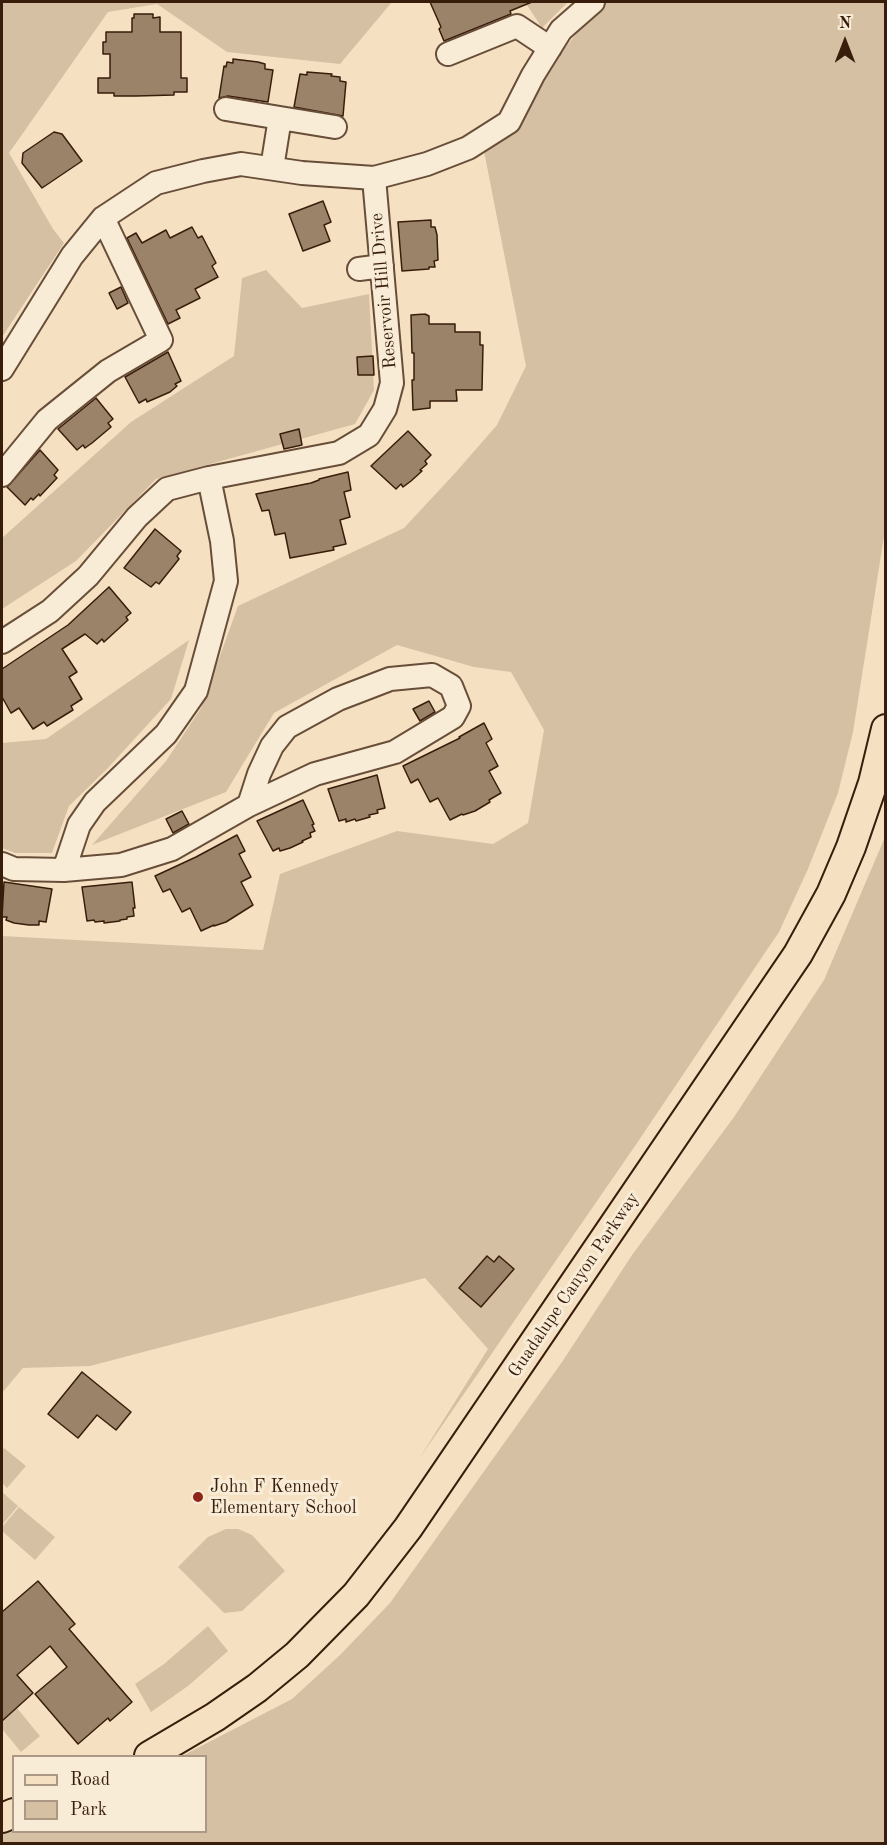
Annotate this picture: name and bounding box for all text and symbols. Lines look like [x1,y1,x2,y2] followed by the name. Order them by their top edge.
[815,12,875,72] north arrow
[839,16,851,32] text: N
[366,212,402,370] street label: Reservoir Hill Drive
[504,1188,644,1382] street label: Guadalupe Canyon Parkway
[210,1476,357,1518] place label: John F Kennedy Elementary School
[191,1490,205,1504] marker: John F Kennedy Elementary School
[12,1755,207,1833] legend
[70,1771,110,1789] text: Road
[70,1801,107,1819] text: Park

